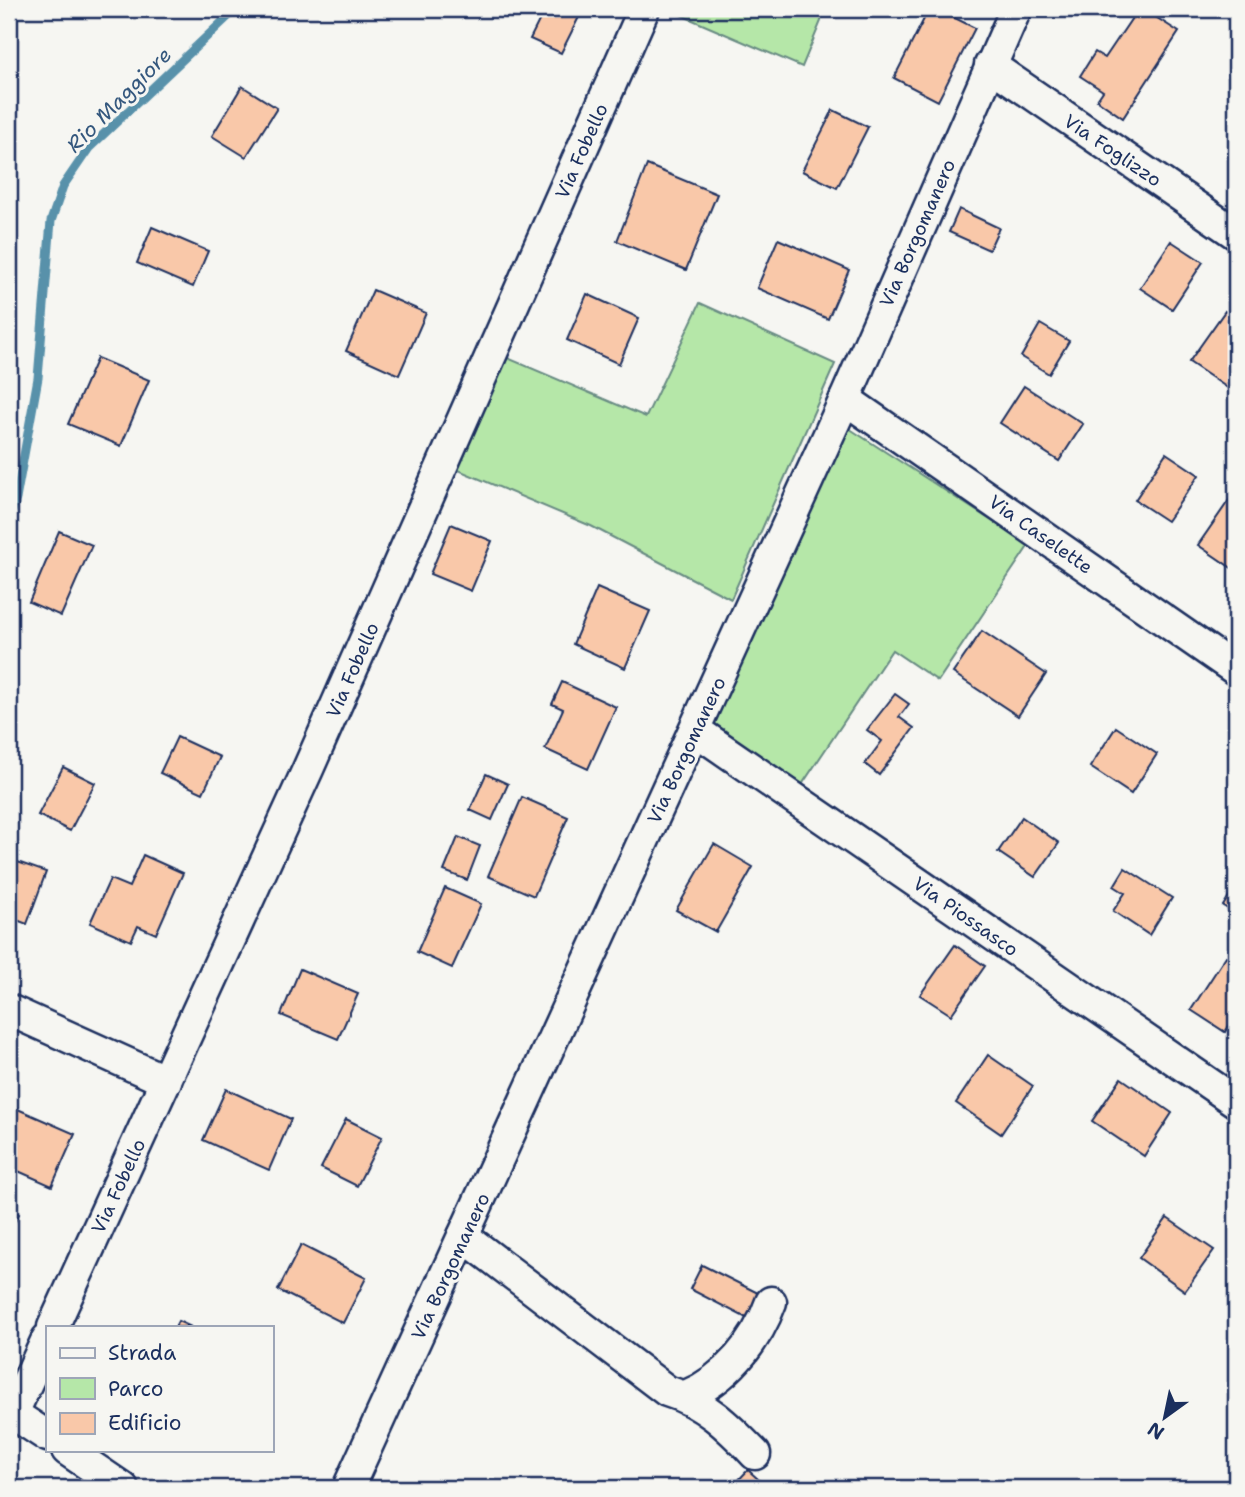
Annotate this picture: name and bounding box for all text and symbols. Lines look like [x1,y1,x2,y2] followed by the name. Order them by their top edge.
[60,41,178,159] water label: Rio Maggiore
[549,100,614,203] street label: Via Fobello
[1059,109,1166,192] street label: Via Foglizzo
[874,155,961,311] street label: Via Borgomanero
[984,489,1098,580] street label: Via Caselette
[320,619,385,722] street label: Via Fobello
[641,673,731,828] street label: Via Borgomanero
[908,871,1023,962] street label: Via Piossasco
[86,1135,151,1238] street label: Via Fobello
[405,1189,495,1344] street label: Via Borgomanero
[46,1326,273,1452] legend
[108,1339,176,1367] text: Strada
[108,1375,163,1403] text: Parco
[1130,1382,1200,1452] north arrow
[108,1409,181,1437] text: Edificio
[1143,1416,1169,1445] text: N

